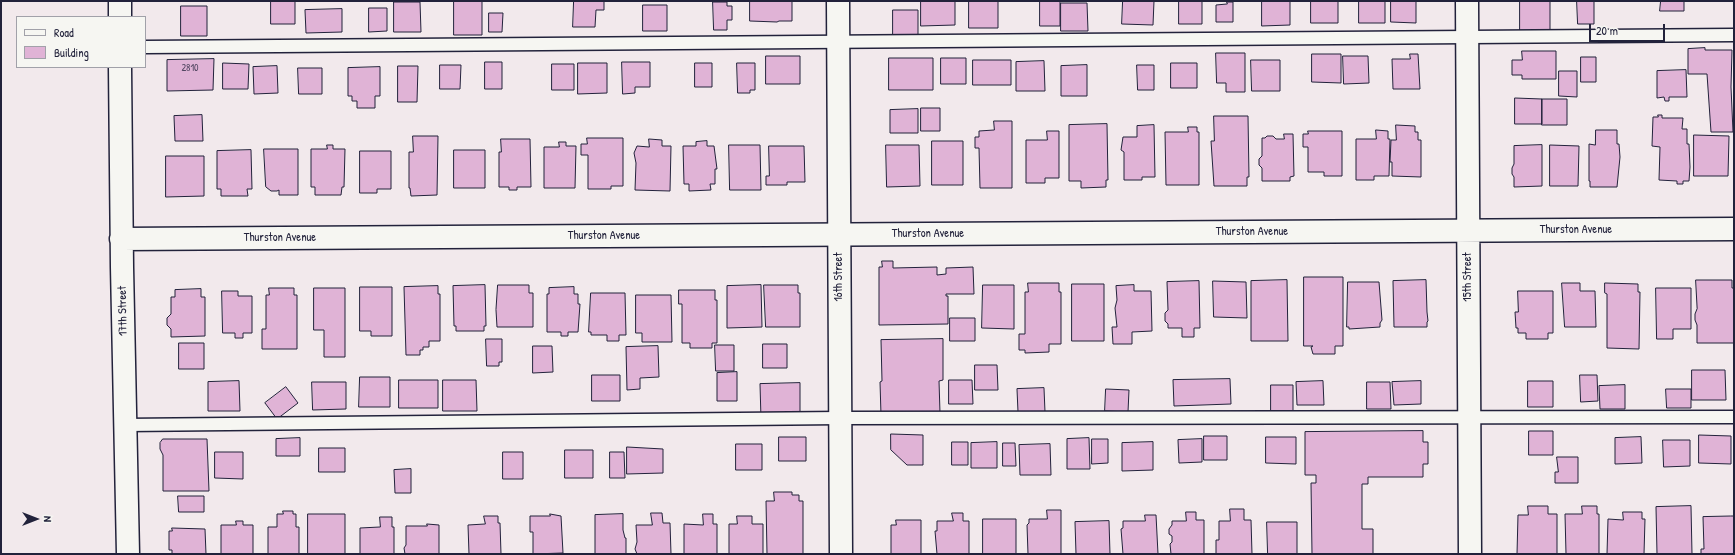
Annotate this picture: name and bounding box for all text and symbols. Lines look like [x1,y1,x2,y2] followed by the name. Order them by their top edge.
[16,16,146,68] legend
[1591,16,1667,42] scale bar
[1596,22,1618,39] text: 20 m
[54,24,74,41] text: Road
[54,44,89,61] text: Building
[181,62,199,74] house number: 2810
[1540,223,1612,237] street label: Thurston Avenue
[1216,225,1288,239] street label: Thurston Avenue
[892,227,964,241] street label: Thurston Avenue
[568,229,640,243] street label: Thurston Avenue
[244,231,316,245] street label: Thurston Avenue
[832,252,846,302] street label: 16th Street
[1461,252,1475,302] street label: 15th Street
[115,286,131,336] street label: 17th Street
[16,499,56,539] north arrow
[41,516,55,522] text: N

